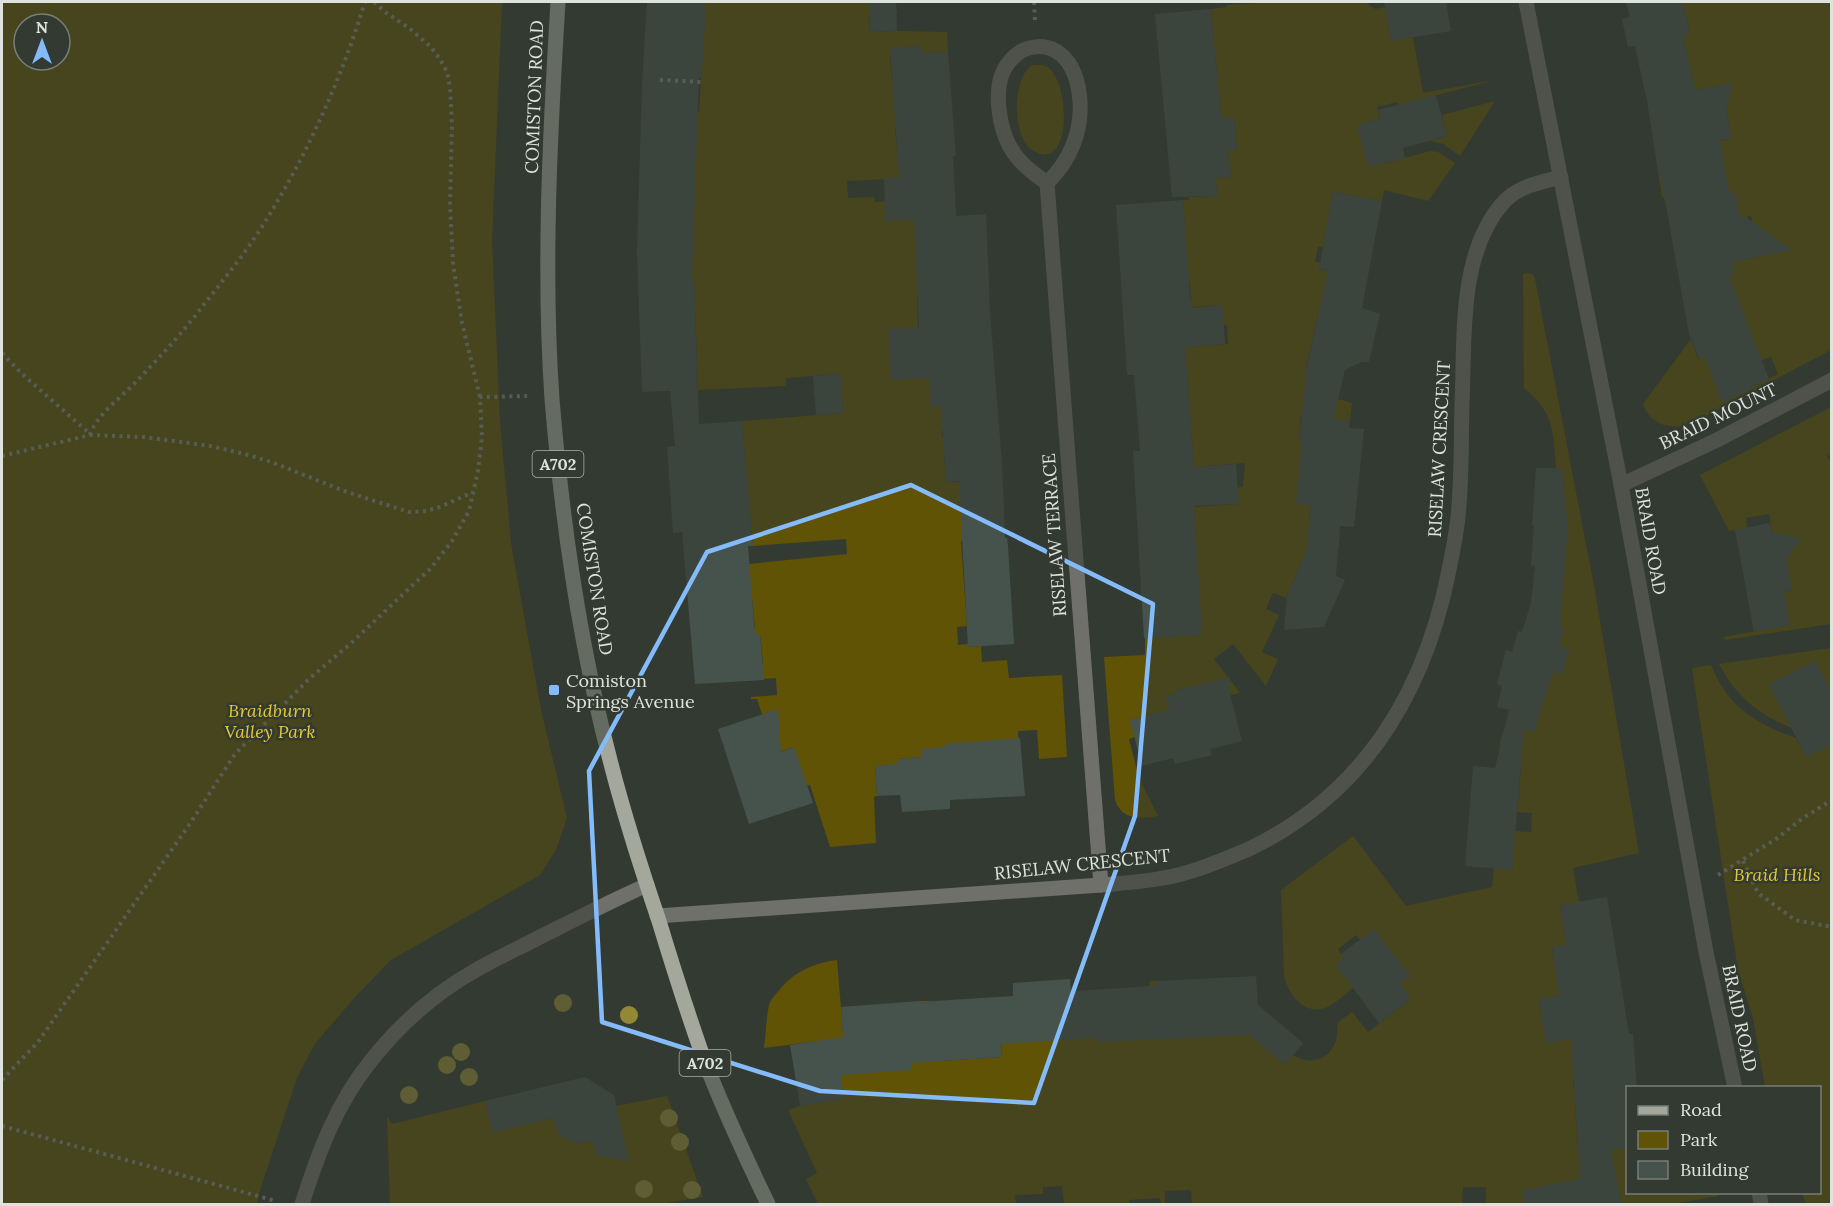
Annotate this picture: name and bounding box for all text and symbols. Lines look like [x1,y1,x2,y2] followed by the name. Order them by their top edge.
[12,12,72,72] north arrow
[36,17,48,37] text: N
[520,20,548,174] street label: COMISTON ROAD
[1423,360,1455,538] street label: RISELAW CRESCENT
[1655,377,1781,454] street label: BRAID MOUNT
[532,451,584,477] road number: A702
[1037,453,1071,617] street label: RISELAW TERRACE
[1630,485,1672,597] street label: BRAID ROAD
[572,501,618,657] street label: COMISTON ROAD
[566,669,695,713] place label: Comiston Springs Avenue
[547,683,561,697] marker: Comiston Springs Avenue
[224,699,316,743] park label: Braidburn Valley Park
[993,843,1172,885] street label: RISELAW CRESCENT
[1734,863,1820,886] park label: Braid Hills
[1717,962,1763,1074] street label: BRAID ROAD
[680,1050,730,1076] road number: A702
[1626,1086,1821,1194] legend
[1680,1098,1722,1121] text: Road
[1680,1128,1718,1151] text: Park
[1680,1158,1750,1181] text: Building

